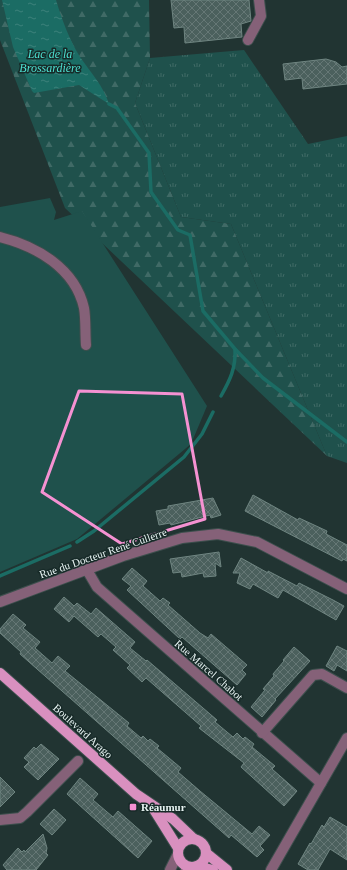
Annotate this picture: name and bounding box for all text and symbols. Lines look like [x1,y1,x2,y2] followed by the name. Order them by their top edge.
[19,47,81,75] water label: Lac de la Brossardière
[38,526,168,580] street label: Rue du Docteur René Cullerre
[173,637,245,703] street label: Rue Marcel Chabot
[51,701,115,761] street label: Boulevard Arago
[141,801,186,813] place label: Réaumur
[128,802,138,812] marker: Réaumur

